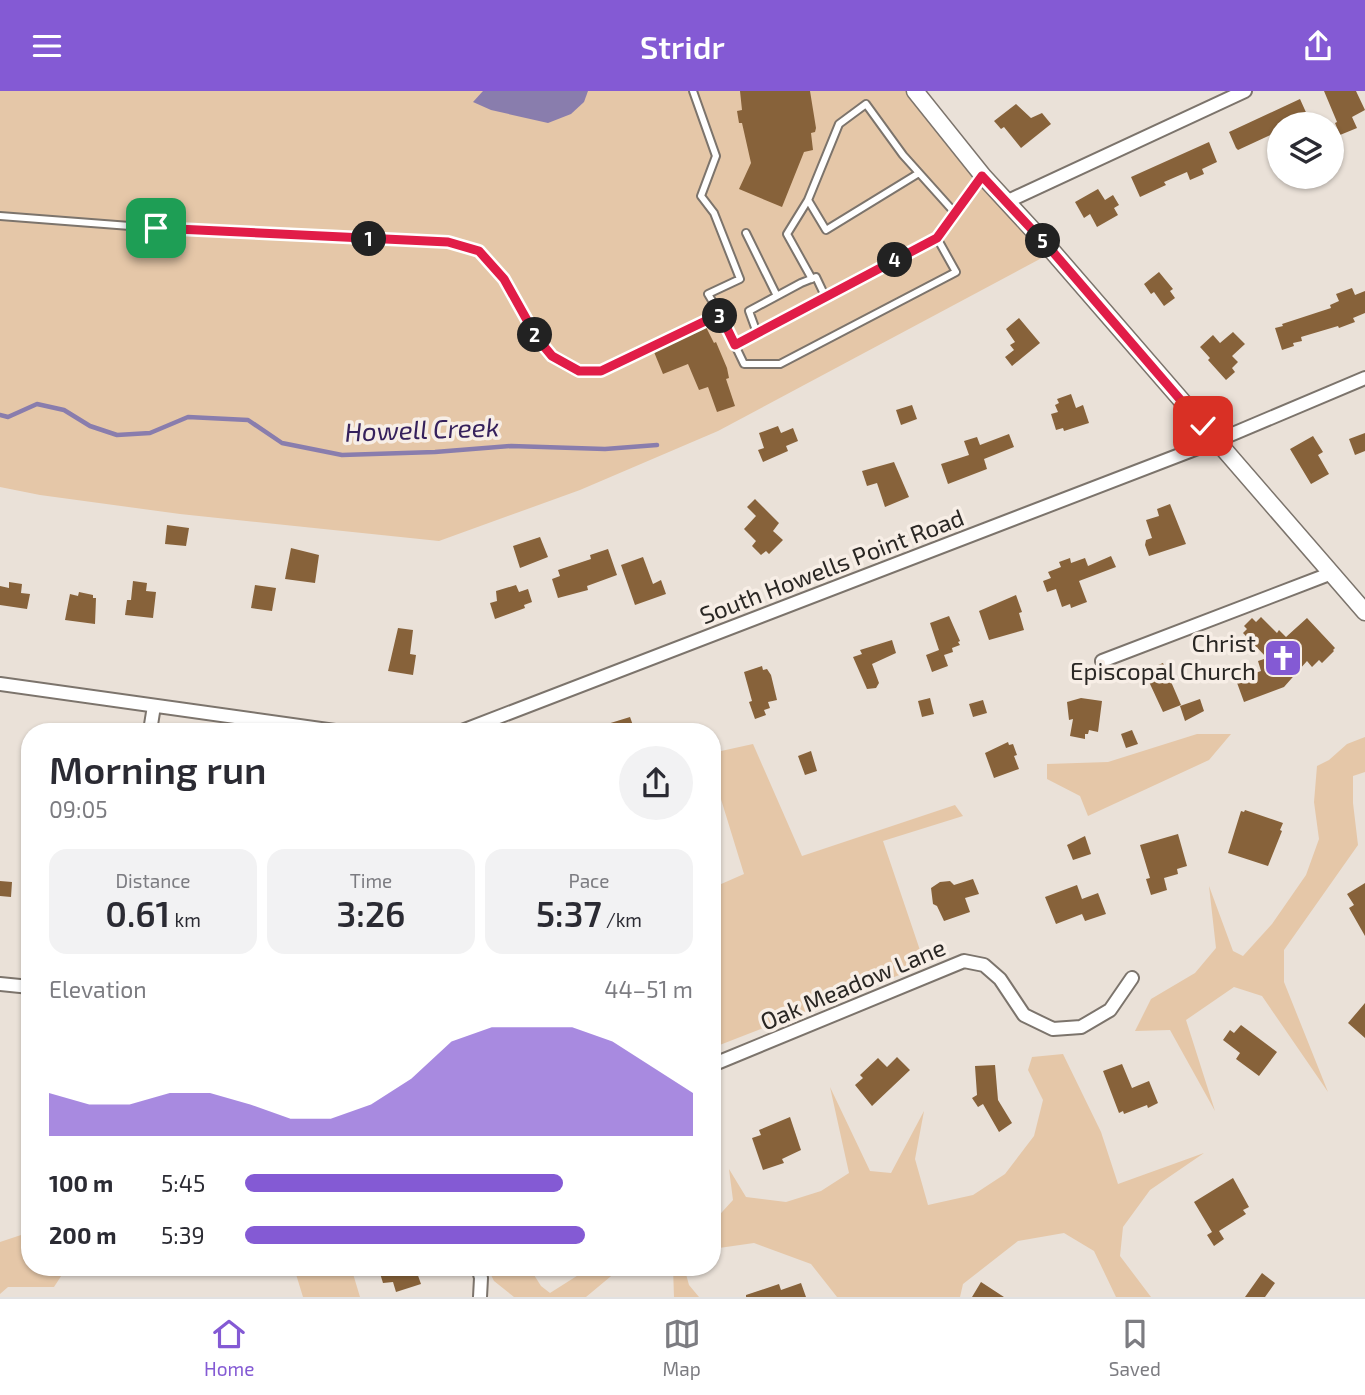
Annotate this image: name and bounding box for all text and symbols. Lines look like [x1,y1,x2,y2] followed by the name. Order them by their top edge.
[28,27,66,65] icon: menu
[640,27,725,65] text: Stridr
[1299,27,1337,65] icon: share
[1267,112,1344,189] map controls
[1267,112,1344,189] button: layers
[126,198,186,258] pin
[137,209,175,247] icon: arrive
[352,221,386,257] pin: 1
[1026,223,1060,259] pin: 5
[364,227,373,250] text: 1
[1037,229,1048,252] text: 5
[878,243,912,277] pin: 4
[888,248,901,271] text: 4
[702,299,738,334] pin: 3
[714,304,725,327] text: 3
[518,317,552,353] pin: 2
[529,323,540,346] text: 2
[1173,396,1233,456] pin
[1184,407,1222,445] icon: check
[344,410,500,447] water label: Howell Creek
[695,502,968,629] street label: South Howells Point Road
[1070,628,1256,685] place label: Christ Episcopal Church
[1262,637,1304,679] church icon: Christ Episcopal Church
[49,746,267,792] text: Morning run
[619,746,693,820] button: share
[49,795,108,823] text: 09:05
[115,869,191,892] text: Distance
[350,869,392,892] text: Time
[569,869,609,892] text: Pace
[105,892,170,934] text: 0.61
[337,892,405,934] text: 3:26
[536,892,602,934] text: 5:37
[170,908,201,931] text: km
[602,908,642,931] text: /km
[756,932,949,1036] street label: Oak Meadow Lane
[49,975,147,1003] text: Elevation
[604,975,693,1003] text: 44–51 m
[49,1169,113,1197] text: 100 m
[161,1169,205,1197] text: 5:45
[49,1221,117,1249] text: 200 m
[161,1221,205,1249] text: 5:39
[204,1315,254,1380] tab: Home
[663,1315,701,1380] tab: Map
[1109,1315,1161,1380] tab: Saved

